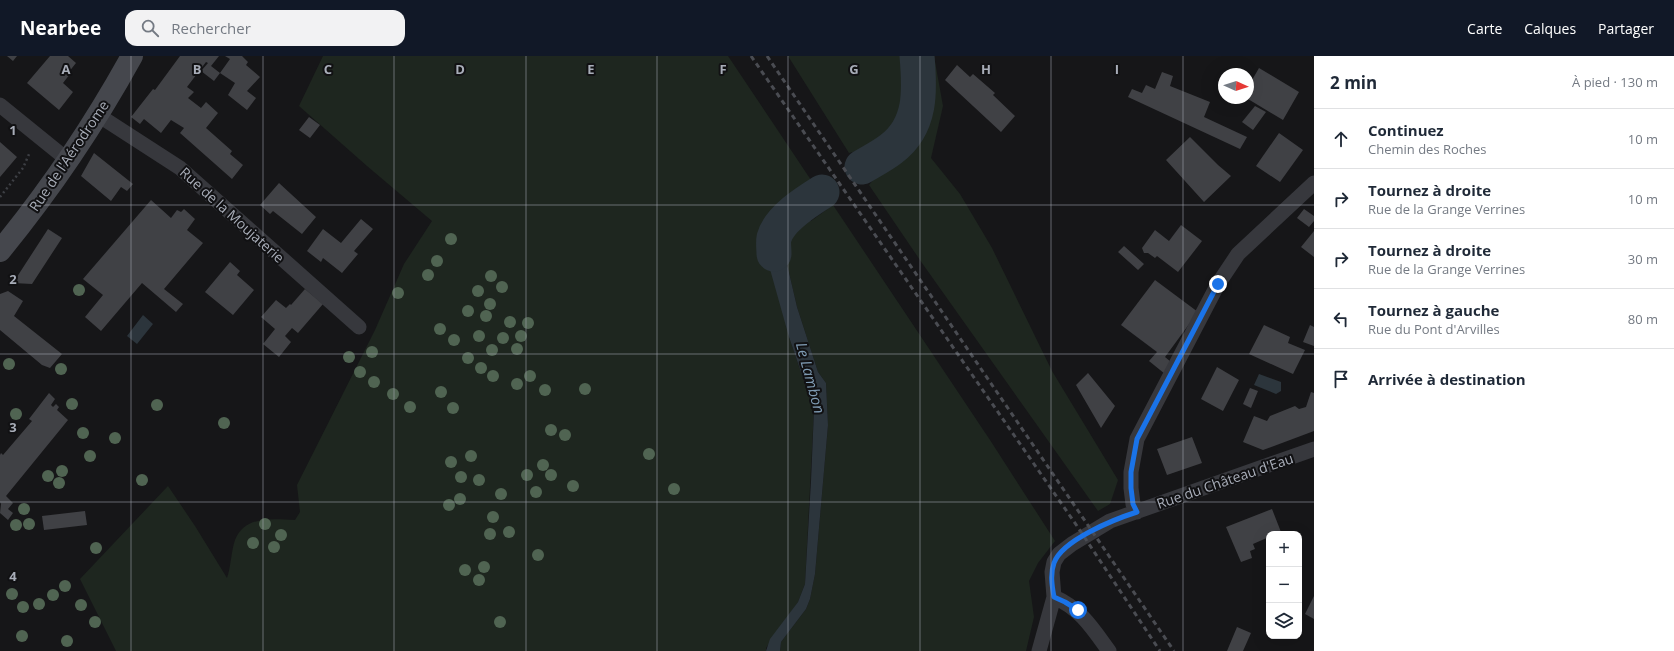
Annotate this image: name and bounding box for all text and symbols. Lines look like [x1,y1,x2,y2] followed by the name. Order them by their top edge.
[125,10,405,46] search box
[20,15,101,41] text: Nearbee
[139,17,161,39] icon: search
[171,18,251,38] text: Rechercher
[1467,19,1502,38] text: Carte
[1524,19,1576,38] text: Calques
[1598,19,1654,38] text: Partager
[62,60,71,78] text: A
[193,60,202,78] text: B
[324,60,332,78] text: C
[455,60,465,78] text: D
[587,60,595,78] text: E
[719,60,727,78] text: F
[849,60,859,78] text: G
[981,60,991,78] text: H
[1115,60,1119,78] text: I
[1218,68,1254,104] north arrow
[1330,71,1377,94] text: 2 min
[1572,73,1658,91] text: À pied · 130 m
[24,96,113,215] street label: Rue de l'Aérodrome
[1368,120,1444,140] text: Continuez
[9,121,17,139] text: 1
[1330,128,1352,150] icon: ahead
[1628,130,1658,148] text: 10 m
[1368,140,1487,158] text: Chemin des Roches
[176,163,289,267] street label: Rue de la Moujaterie
[1368,180,1491,200] text: Tournez à droite
[1330,188,1352,210] icon: right
[1628,190,1658,208] text: 10 m
[1368,200,1525,218] text: Rue de la Grange Verrines
[1368,240,1491,260] text: Tournez à droite
[1330,248,1352,270] icon: right
[1628,250,1658,268] text: 30 m
[1368,260,1525,278] text: Rue de la Grange Verrines
[9,270,17,288] text: 2
[1209,275,1227,293] route end
[1368,300,1499,320] text: Tournez à gauche
[1330,308,1352,330] icon: left
[1628,310,1658,328] text: 80 m
[1368,320,1500,338] text: Rue du Pont d'Arvilles
[792,340,830,416] water label: Le Lambon
[1330,368,1352,390] icon: arrive
[1368,369,1526,389] text: Arrivée à destination
[9,418,17,436] text: 3
[1154,448,1296,513] street label: Rue du Château d'Eau
[1266,531,1302,639] map controls
[1266,531,1302,567] button: +
[9,567,17,585] text: 4
[1266,567,1302,603] button: −
[1069,601,1087,619] route start
[1266,603,1302,639] button: layers

